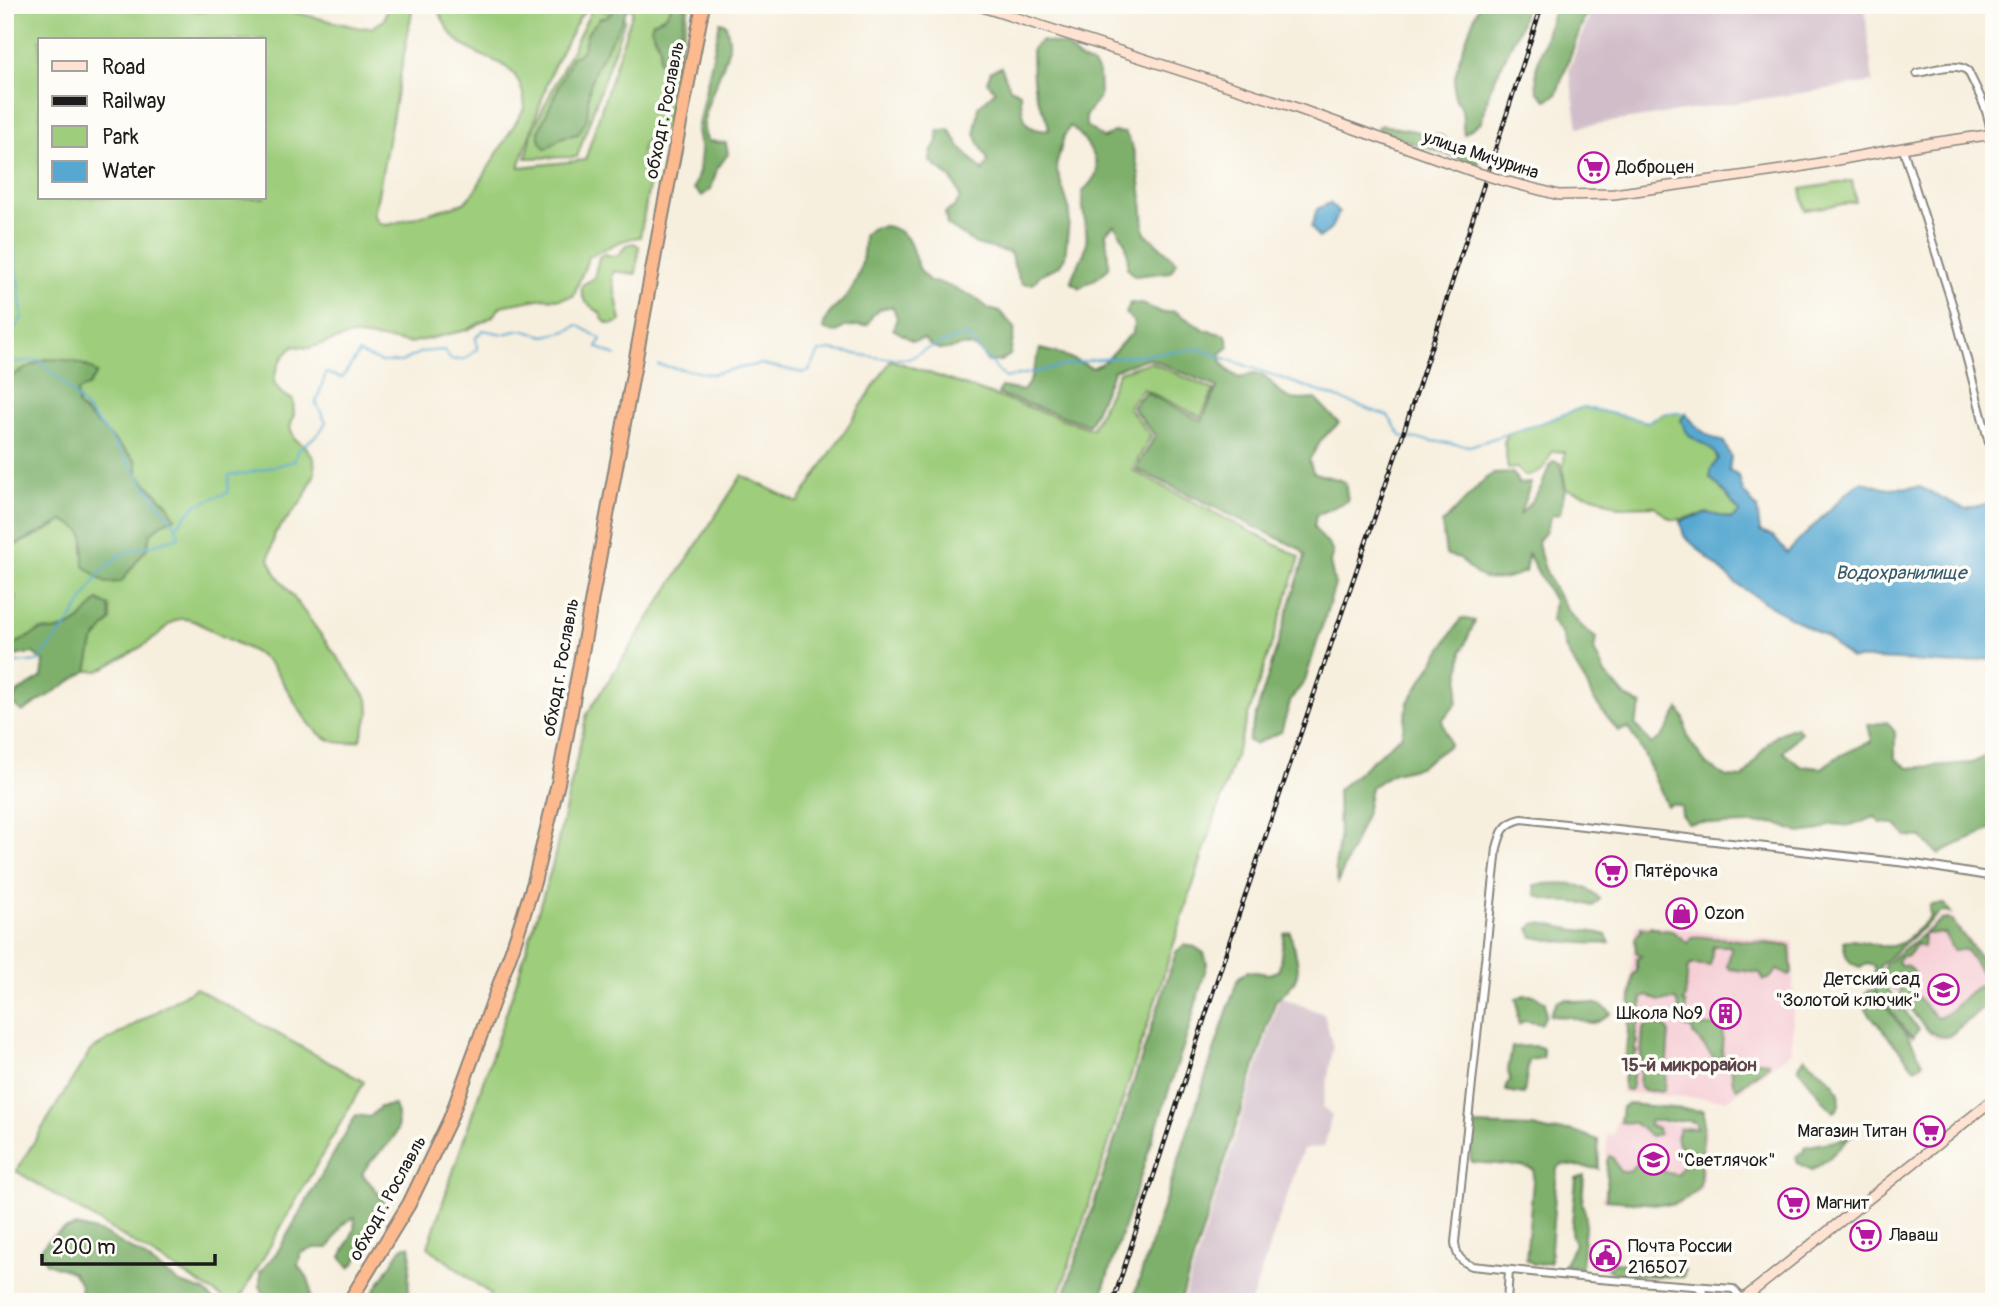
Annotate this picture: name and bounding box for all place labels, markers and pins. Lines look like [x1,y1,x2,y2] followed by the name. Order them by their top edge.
[1576,150,1610,184] supermarket icon: Доброцен
[1615,156,1694,179] place label: Доброцен
[1595,854,1629,888] supermarket icon: Пятёрочка
[1635,860,1718,883] place label: Пятёрочка
[1664,896,1698,930] shop icon: Ozon
[1704,902,1744,925] place label: Ozon
[1775,968,1920,1012] place label: Детский сад "Золотой ключик"
[1926,972,1960,1006] school or university icon: Детский сад "Золотой ключик"
[1709,996,1743,1030] building icon: Школа №9
[1616,1002,1703,1025] place label: Школа №9
[1913,1114,1947,1148] supermarket icon: Магазин Титан
[1797,1120,1907,1143] place label: Магазин Титан
[1637,1143,1671,1177] school or university icon: "Светлячок"
[1677,1149,1775,1172] place label: "Светлячок"
[1776,1186,1810,1220] supermarket icon: Магнит
[1816,1192,1869,1215] place label: Магнит
[1849,1218,1883,1252] supermarket icon: Лаваш
[1888,1224,1938,1247] place label: Лаваш
[1628,1235,1732,1279] place label: Почта России 216507
[1588,1239,1622,1273] public building icon: Почта России 216507

